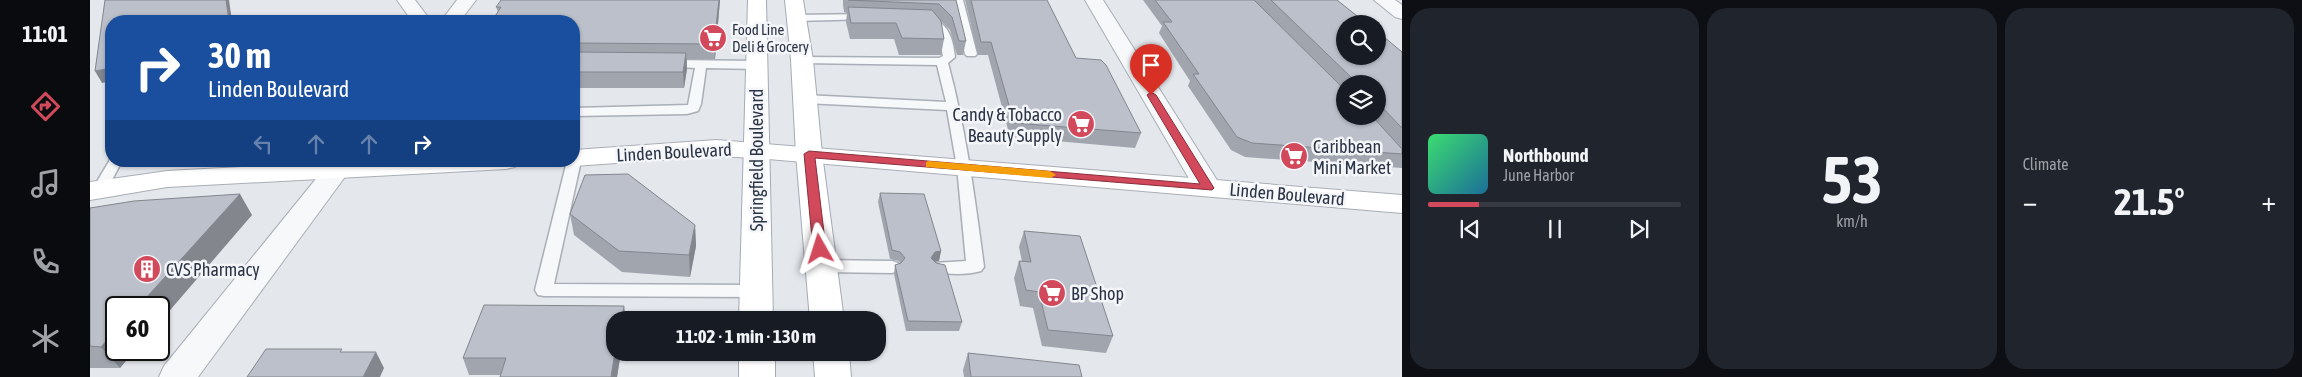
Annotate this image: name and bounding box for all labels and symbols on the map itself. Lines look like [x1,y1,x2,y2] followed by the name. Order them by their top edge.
[732,21,809,55] place label: Food Line Deli & Grocery
[698,23,728,53] supermarket icon: Food Line Deli & Grocery
[1130,44,1172,95] pin
[746,89,767,231] street label: Springfield Boulevard
[953,104,1062,146] place label: Candy & Tobacco Beauty Supply
[1066,109,1096,139] supermarket icon: Candy & Tobacco Beauty Supply
[1313,136,1391,178] place label: Caribbean Mini Market
[616,138,732,166] street label: Linden Boulevard
[1279,141,1309,171] supermarket icon: Caribbean Mini Market
[1229,179,1345,209] street label: Linden Boulevard
[793,222,845,274] position arrow
[132,254,162,284] building icon: CVS Pharmacy
[166,259,260,280] place label: CVS Pharmacy
[1037,278,1067,308] supermarket icon: BP Shop
[1071,283,1124,304] place label: BP Shop
[105,296,170,361] speed limit sign: 60

